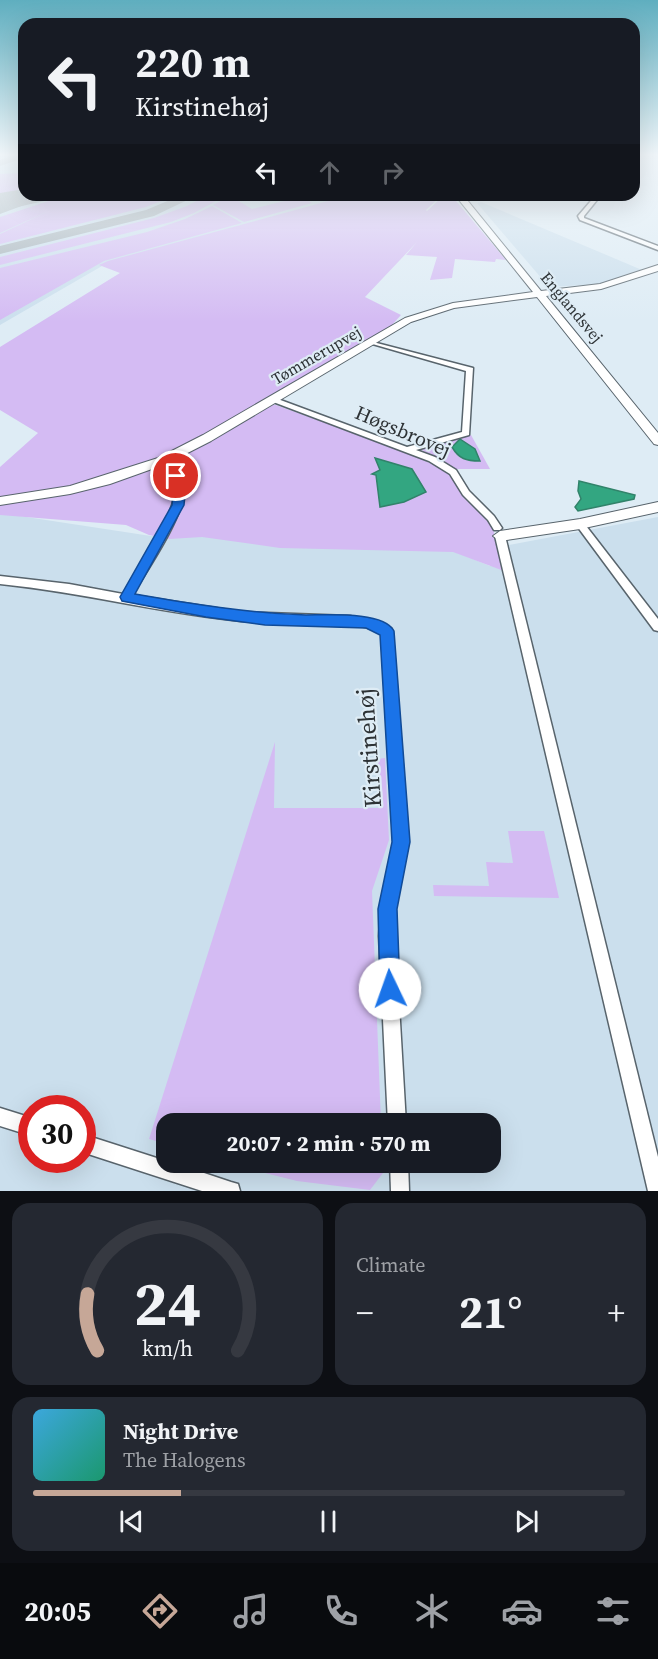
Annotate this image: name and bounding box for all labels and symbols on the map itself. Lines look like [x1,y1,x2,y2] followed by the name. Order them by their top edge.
[536,267,608,347] street label: Englandsvej
[267,320,365,390] street label: Tømmerupvej
[351,398,455,464] street label: Høgsbrovej
[150,450,201,501] pin
[348,687,389,809] street label: Kirstinehøj
[358,957,422,1021] position arrow
[18,1095,96,1173] speed limit sign: 30

